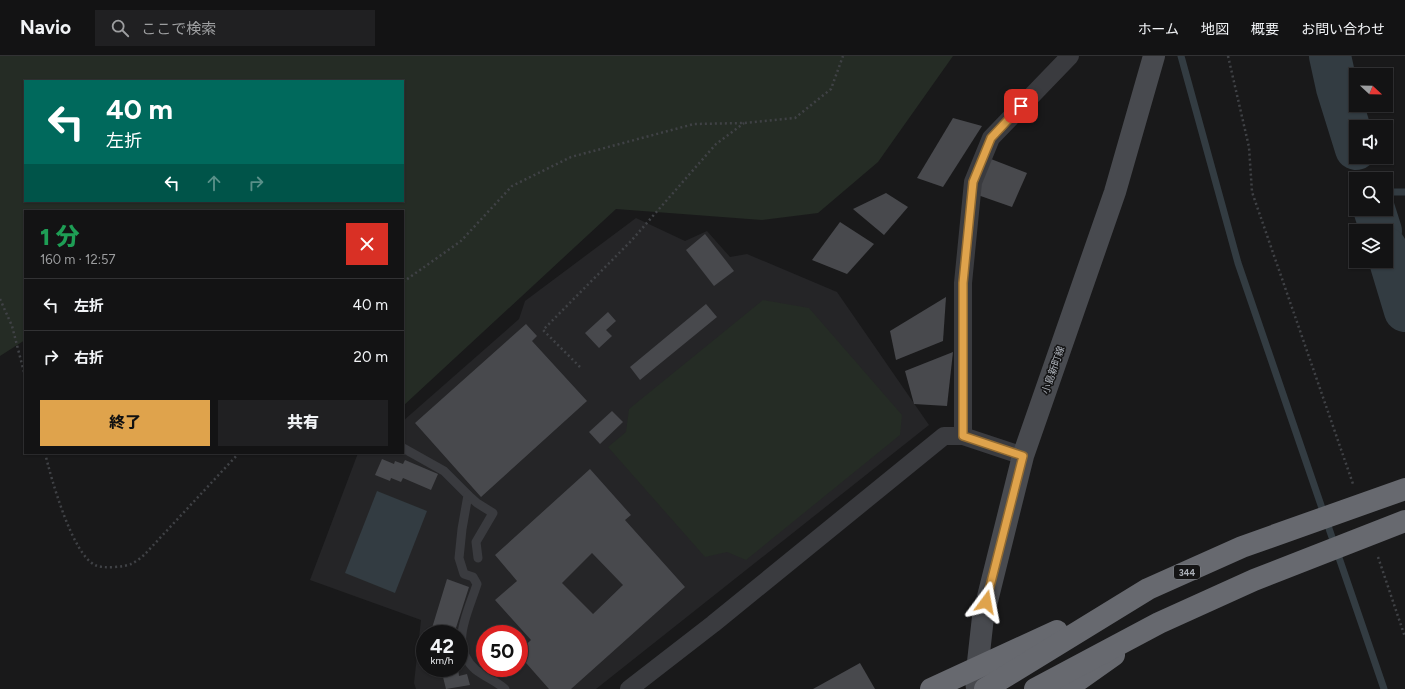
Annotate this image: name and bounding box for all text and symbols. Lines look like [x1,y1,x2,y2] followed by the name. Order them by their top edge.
[95,10,375,46] search box
[20,16,71,39] text: Navio
[109,17,131,39] icon: search
[141,20,216,38] text: ここで検索
[1137,21,1179,38] text: ホーム
[1201,21,1229,38] text: 地図
[1251,21,1279,38] text: 概要
[1301,21,1385,38] text: お問い合わせ
[1349,68,1393,112] north arrow
[1349,68,1393,268] map controls
[1004,89,1038,123] pin
[106,92,173,126] text: 40 m
[1010,95,1032,117] icon: arrive
[40,96,92,148] icon: left
[1349,120,1393,164] button: sound
[106,130,142,152] text: 左折
[161,172,183,194] icon: left
[203,172,225,194] icon: ahead
[245,172,267,194] icon: right
[1349,172,1393,216] button: search
[40,222,80,251] text: 1 分
[346,223,388,265] button: close
[1349,224,1393,268] button: layers
[40,252,115,267] text: 160 m · 12:57
[40,294,62,316] icon: left
[353,296,388,314] text: 40 m
[74,297,104,315] text: 左折
[1039,344,1067,396] street label: 小島新町線
[40,346,62,368] icon: right
[354,348,388,366] text: 20 m
[74,349,104,367] text: 右折
[40,400,210,446] button: 終了
[218,400,388,446] button: 共有
[1174,565,1200,579] road number: 344
[965,581,1007,623] position arrow
[476,625,528,677] speed limit sign: 50
[430,634,454,658] text: 42
[431,654,453,667] text: km/h

